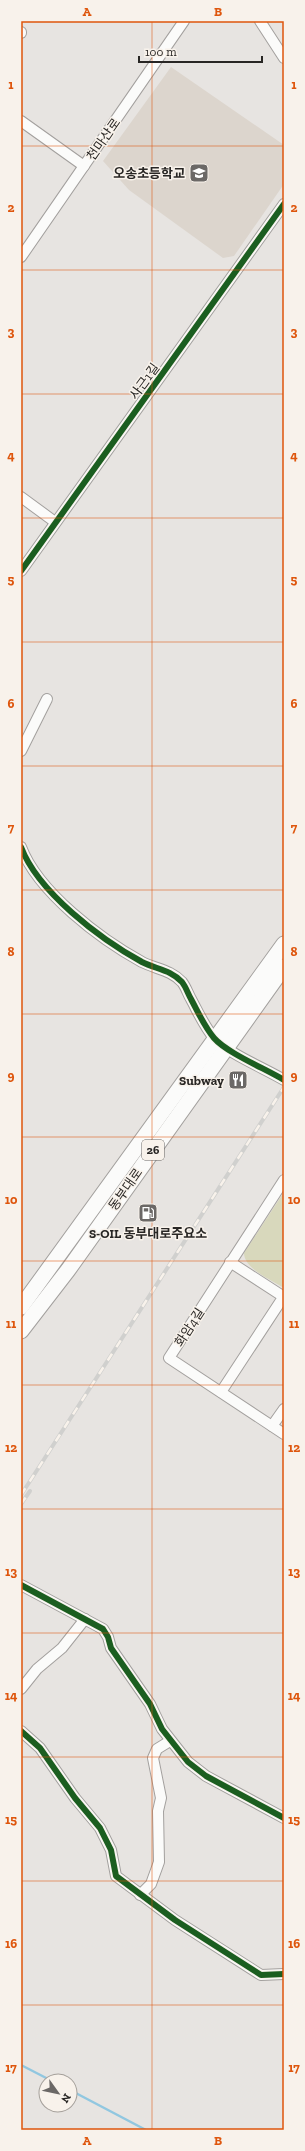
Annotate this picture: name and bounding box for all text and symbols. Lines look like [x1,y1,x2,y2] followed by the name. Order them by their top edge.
[83,4,92,19] text: A
[214,4,222,19] text: B
[139,38,262,64] scale bar
[145,45,177,59] text: 100 m
[8,77,14,92] text: 1
[291,77,297,92] text: 1
[84,115,123,163] street label: 천마산로
[188,162,210,184] school or university icon: 오송초등학교
[113,166,185,181] place label: 오송초등학교
[8,200,15,215] text: 2
[291,200,298,215] text: 2
[8,324,15,339] text: 3
[291,324,298,339] text: 3
[126,360,162,402] street label: 사근1길
[7,448,15,463] text: 4
[290,448,298,463] text: 4
[8,572,15,587] text: 5
[291,572,298,587] text: 5
[8,696,15,711] text: 6
[291,696,298,711] text: 6
[8,820,15,835] text: 7
[291,820,298,835] text: 7
[7,944,15,959] text: 8
[290,944,298,959] text: 8
[8,1068,15,1083] text: 9
[291,1068,298,1083] text: 9
[227,1069,249,1091] restaurant icon: Subway
[179,1073,224,1088] place label: Subway
[142,1140,164,1160] road number: 26
[106,1165,145,1213] street label: 동부대로
[5,1192,18,1207] text: 10
[288,1192,301,1207] text: 10
[137,1202,159,1224] fuel station icon: S-OIL 동부대로주요소
[89,1226,207,1241] place label: S-OIL 동부대로주요소
[171,1305,207,1349] street label: 화암4길
[6,1316,17,1331] text: 11
[289,1316,300,1331] text: 11
[5,1440,17,1455] text: 12
[288,1440,300,1455] text: 12
[5,1564,17,1579] text: 13
[288,1564,300,1579] text: 13
[5,1688,18,1703] text: 14
[288,1688,301,1703] text: 14
[5,1812,17,1827] text: 15
[288,1812,300,1827] text: 15
[5,1936,17,1951] text: 16
[288,1936,300,1951] text: 16
[5,2060,17,2075] text: 17
[288,2060,300,2075] text: 17
[38,2073,78,2113] north arrow
[58,2091,74,2106] text: N
[83,2133,92,2148] text: A
[214,2133,222,2148] text: B

